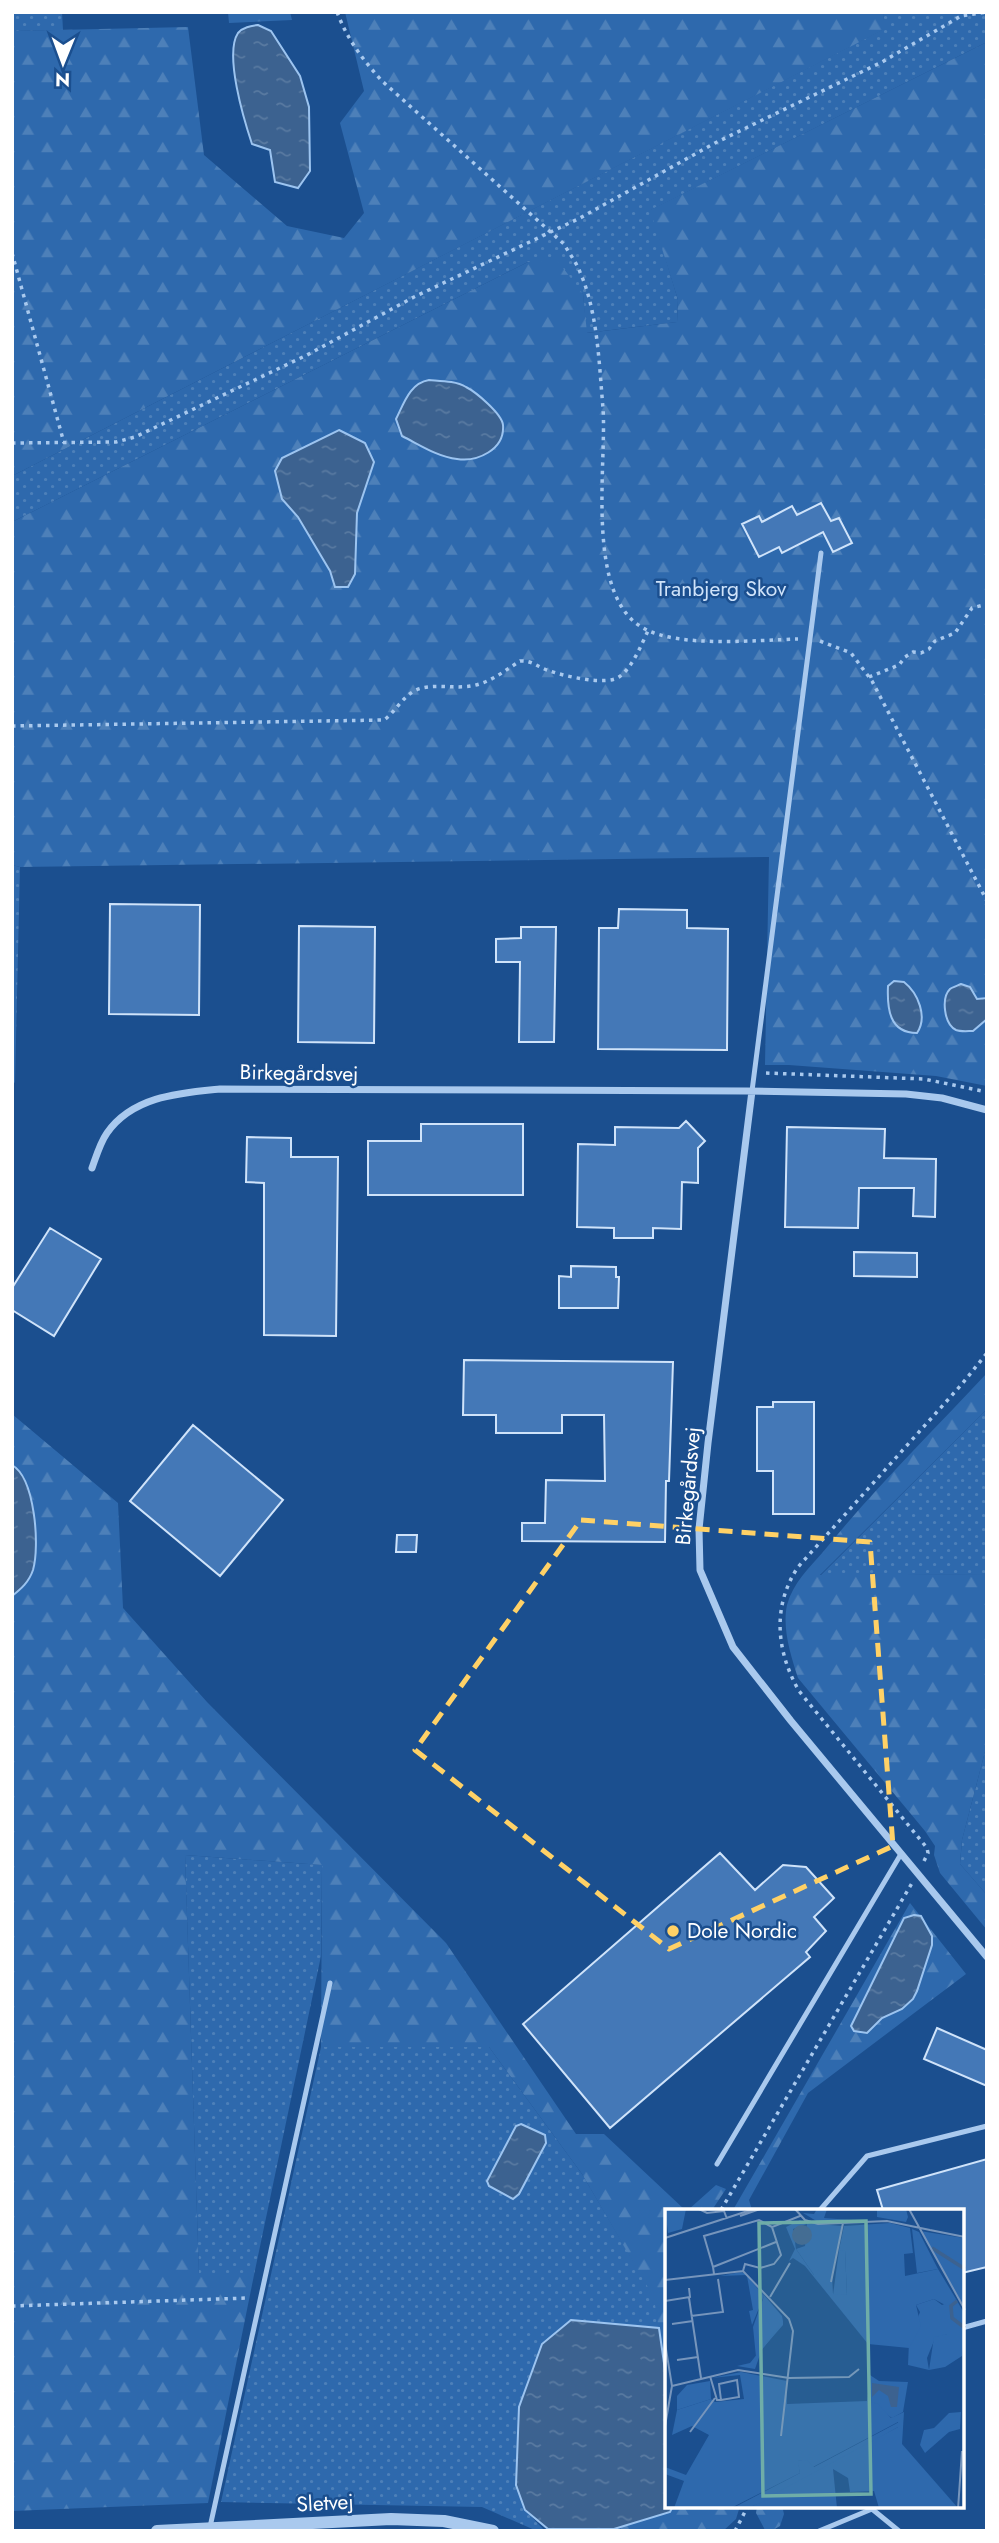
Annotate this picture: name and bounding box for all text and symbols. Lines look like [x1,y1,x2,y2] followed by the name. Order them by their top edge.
[28,28,98,98] north arrow
[55,66,70,93] text: N
[656,574,787,604] park label: Tranbjerg Skov
[239,1057,359,1089] street label: Birkegårdsvej
[668,1426,708,1546] street label: Birkegårdsvej
[687,1916,797,1946] place label: Dole Nordic
[665,1923,681,1939] marker: Dole Nordic
[665,2209,964,2508] inset map
[296,2487,354,2519] street label: Sletvej

